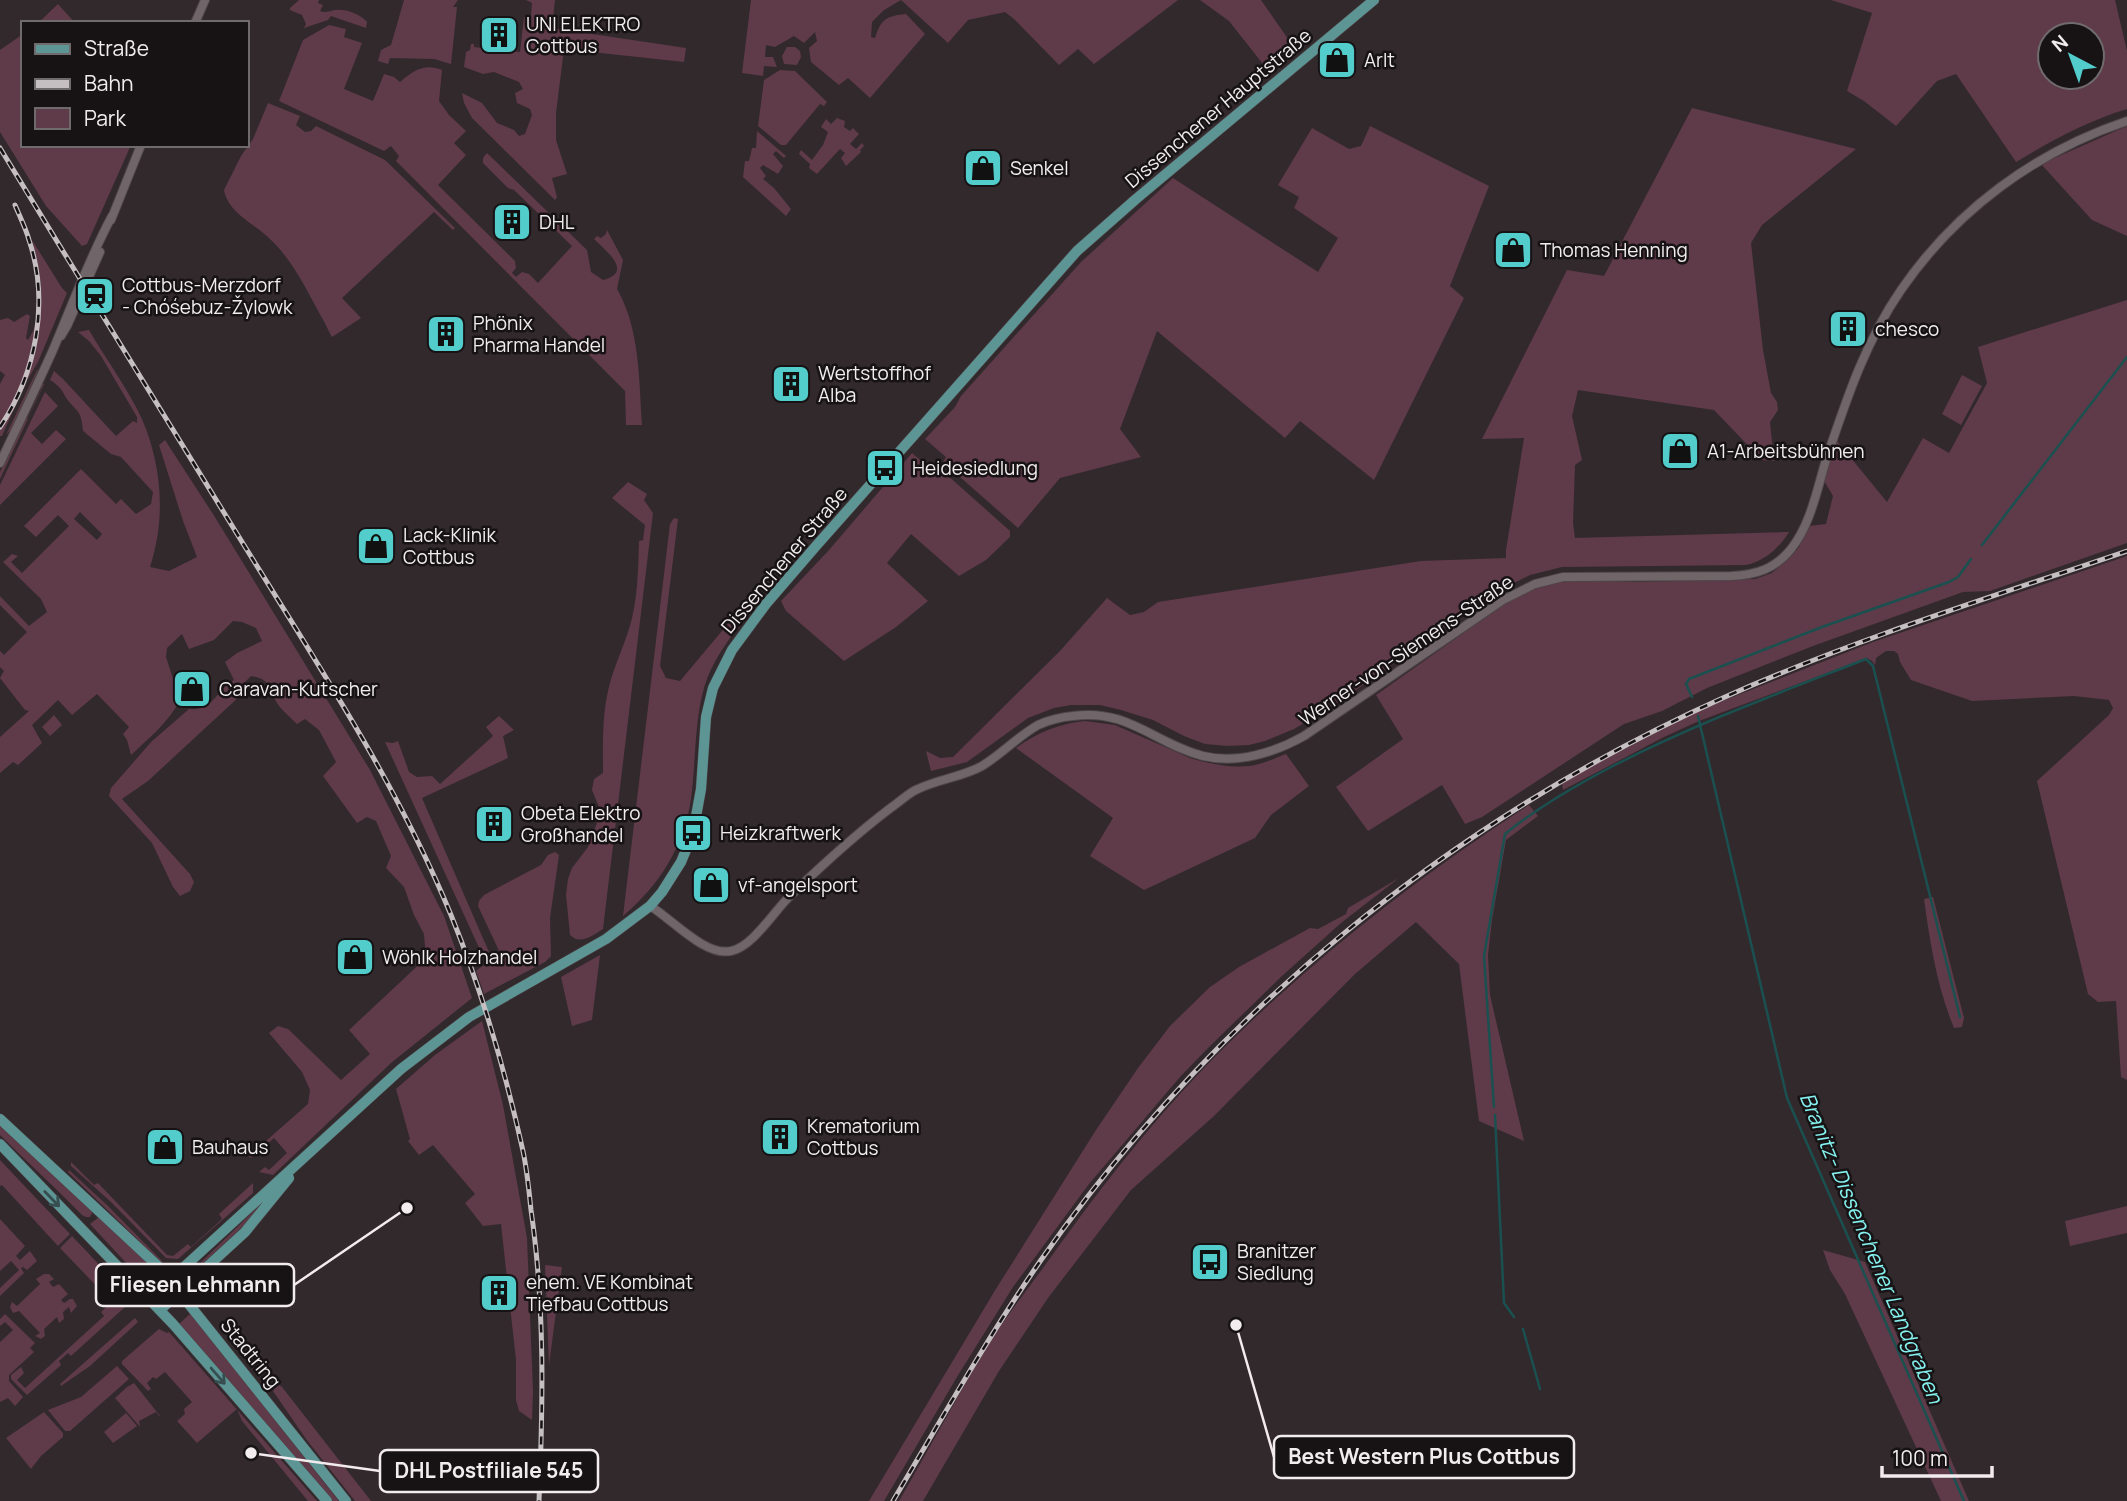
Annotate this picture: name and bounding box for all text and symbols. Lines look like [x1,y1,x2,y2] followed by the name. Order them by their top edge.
[526,11,641,59] place label: UNI ELEKTRO Cottbus
[478,14,520,56] building icon: UNI ELEKTRO Cottbus
[21,21,248,147] legend
[2036,21,2106,91] north arrow
[1119,22,1317,194] street label: Dissenchener Hauptstraße
[2046,29,2074,57] text: N
[84,34,149,62] text: Straße
[1316,39,1358,81] shop icon: Arlt
[1364,47,1395,73] place label: Arlt
[84,69,134,97] text: Bahn
[84,104,126,132] text: Park
[962,147,1004,189] shop icon: Senkel
[1010,155,1069,181] place label: Senkel
[491,201,533,243] building icon: DHL
[539,209,575,235] place label: DHL
[1492,229,1534,271] shop icon: Thomas Henning
[1540,237,1688,263] place label: Thomas Henning
[122,272,293,320] place label: Cottbus-Merzdorf - Chóśebuz-Žylowk
[74,275,116,317] station icon: Cottbus-Merzdorf - Chóśebuz-Žylowk
[1827,308,1869,350] building icon: chesco
[473,310,605,358] place label: Phönix Pharma Handel
[425,313,467,355] building icon: Phönix Pharma Handel
[1875,316,1939,342] place label: chesco
[818,360,931,408] place label: Wertstoffhof Alba
[770,363,812,405] building icon: Wertstoffhof Alba
[1659,430,1701,472] shop icon: A1-Arbeitsbühnen
[1707,438,1864,464] place label: A1-Arbeitsbühnen
[864,447,906,489] bus stop icon: Heidesiedlung
[912,455,1038,481] place label: Heidesiedlung
[715,481,853,639] street label: Dissenchener Straße
[403,522,496,570] place label: Lack-Klinik Cottbus
[355,525,397,567] shop icon: Lack-Klinik Cottbus
[1294,568,1518,732] street label: Werner-von-Siemens-Straße
[171,668,213,710] shop icon: Caravan-Kutscher
[219,676,378,702] place label: Caravan-Kutscher
[521,800,640,848] place label: Obeta Elektro Großhandel
[473,803,515,845] building icon: Obeta Elektro Großhandel
[672,812,714,854] bus stop icon: Heizkraftwerk
[720,820,842,846] place label: Heizkraftwerk
[690,864,732,906] shop icon: vf-angelsport
[738,872,858,898] place label: vf-angelsport
[334,936,376,978] shop icon: Wöhlk Holzhandel
[382,944,537,970] place label: Wöhlk Holzhandel
[1794,1088,1951,1409] water label: Branitz- Dissenchener Landgraben
[807,1113,920,1161] place label: Krematorium Cottbus
[759,1116,801,1158] building icon: Krematorium Cottbus
[144,1126,186,1168] shop icon: Bauhaus
[192,1134,269,1160] place label: Bauhaus
[44,1190,61,1207] one-way arrow
[1237,1238,1316,1286] place label: Branitzer Siedlung
[1189,1241,1231,1283] bus stop icon: Branitzer Siedlung
[96,1264,294,1306] callout: Fliesen Lehmann
[526,1269,693,1317] place label: ehem. VE Kombinat Tiefbau Cottbus
[110,1270,280,1298] text: Fliesen Lehmann
[478,1272,520,1314] building icon: ehem. VE Kombinat Tiefbau Cottbus
[215,1313,287,1393] street label: Stadtring
[210,1366,226,1384] one-way arrow
[1882,1434,1992,1478] scale bar
[1274,1436,1574,1478] callout: Best Western Plus Cottbus
[1288,1442,1560,1470] text: Best Western Plus Cottbus
[1892,1444,1948,1472] text: 100 m
[380,1450,598,1492] callout: DHL Postfiliale 545
[395,1456,583,1484] text: DHL Postfiliale 545

